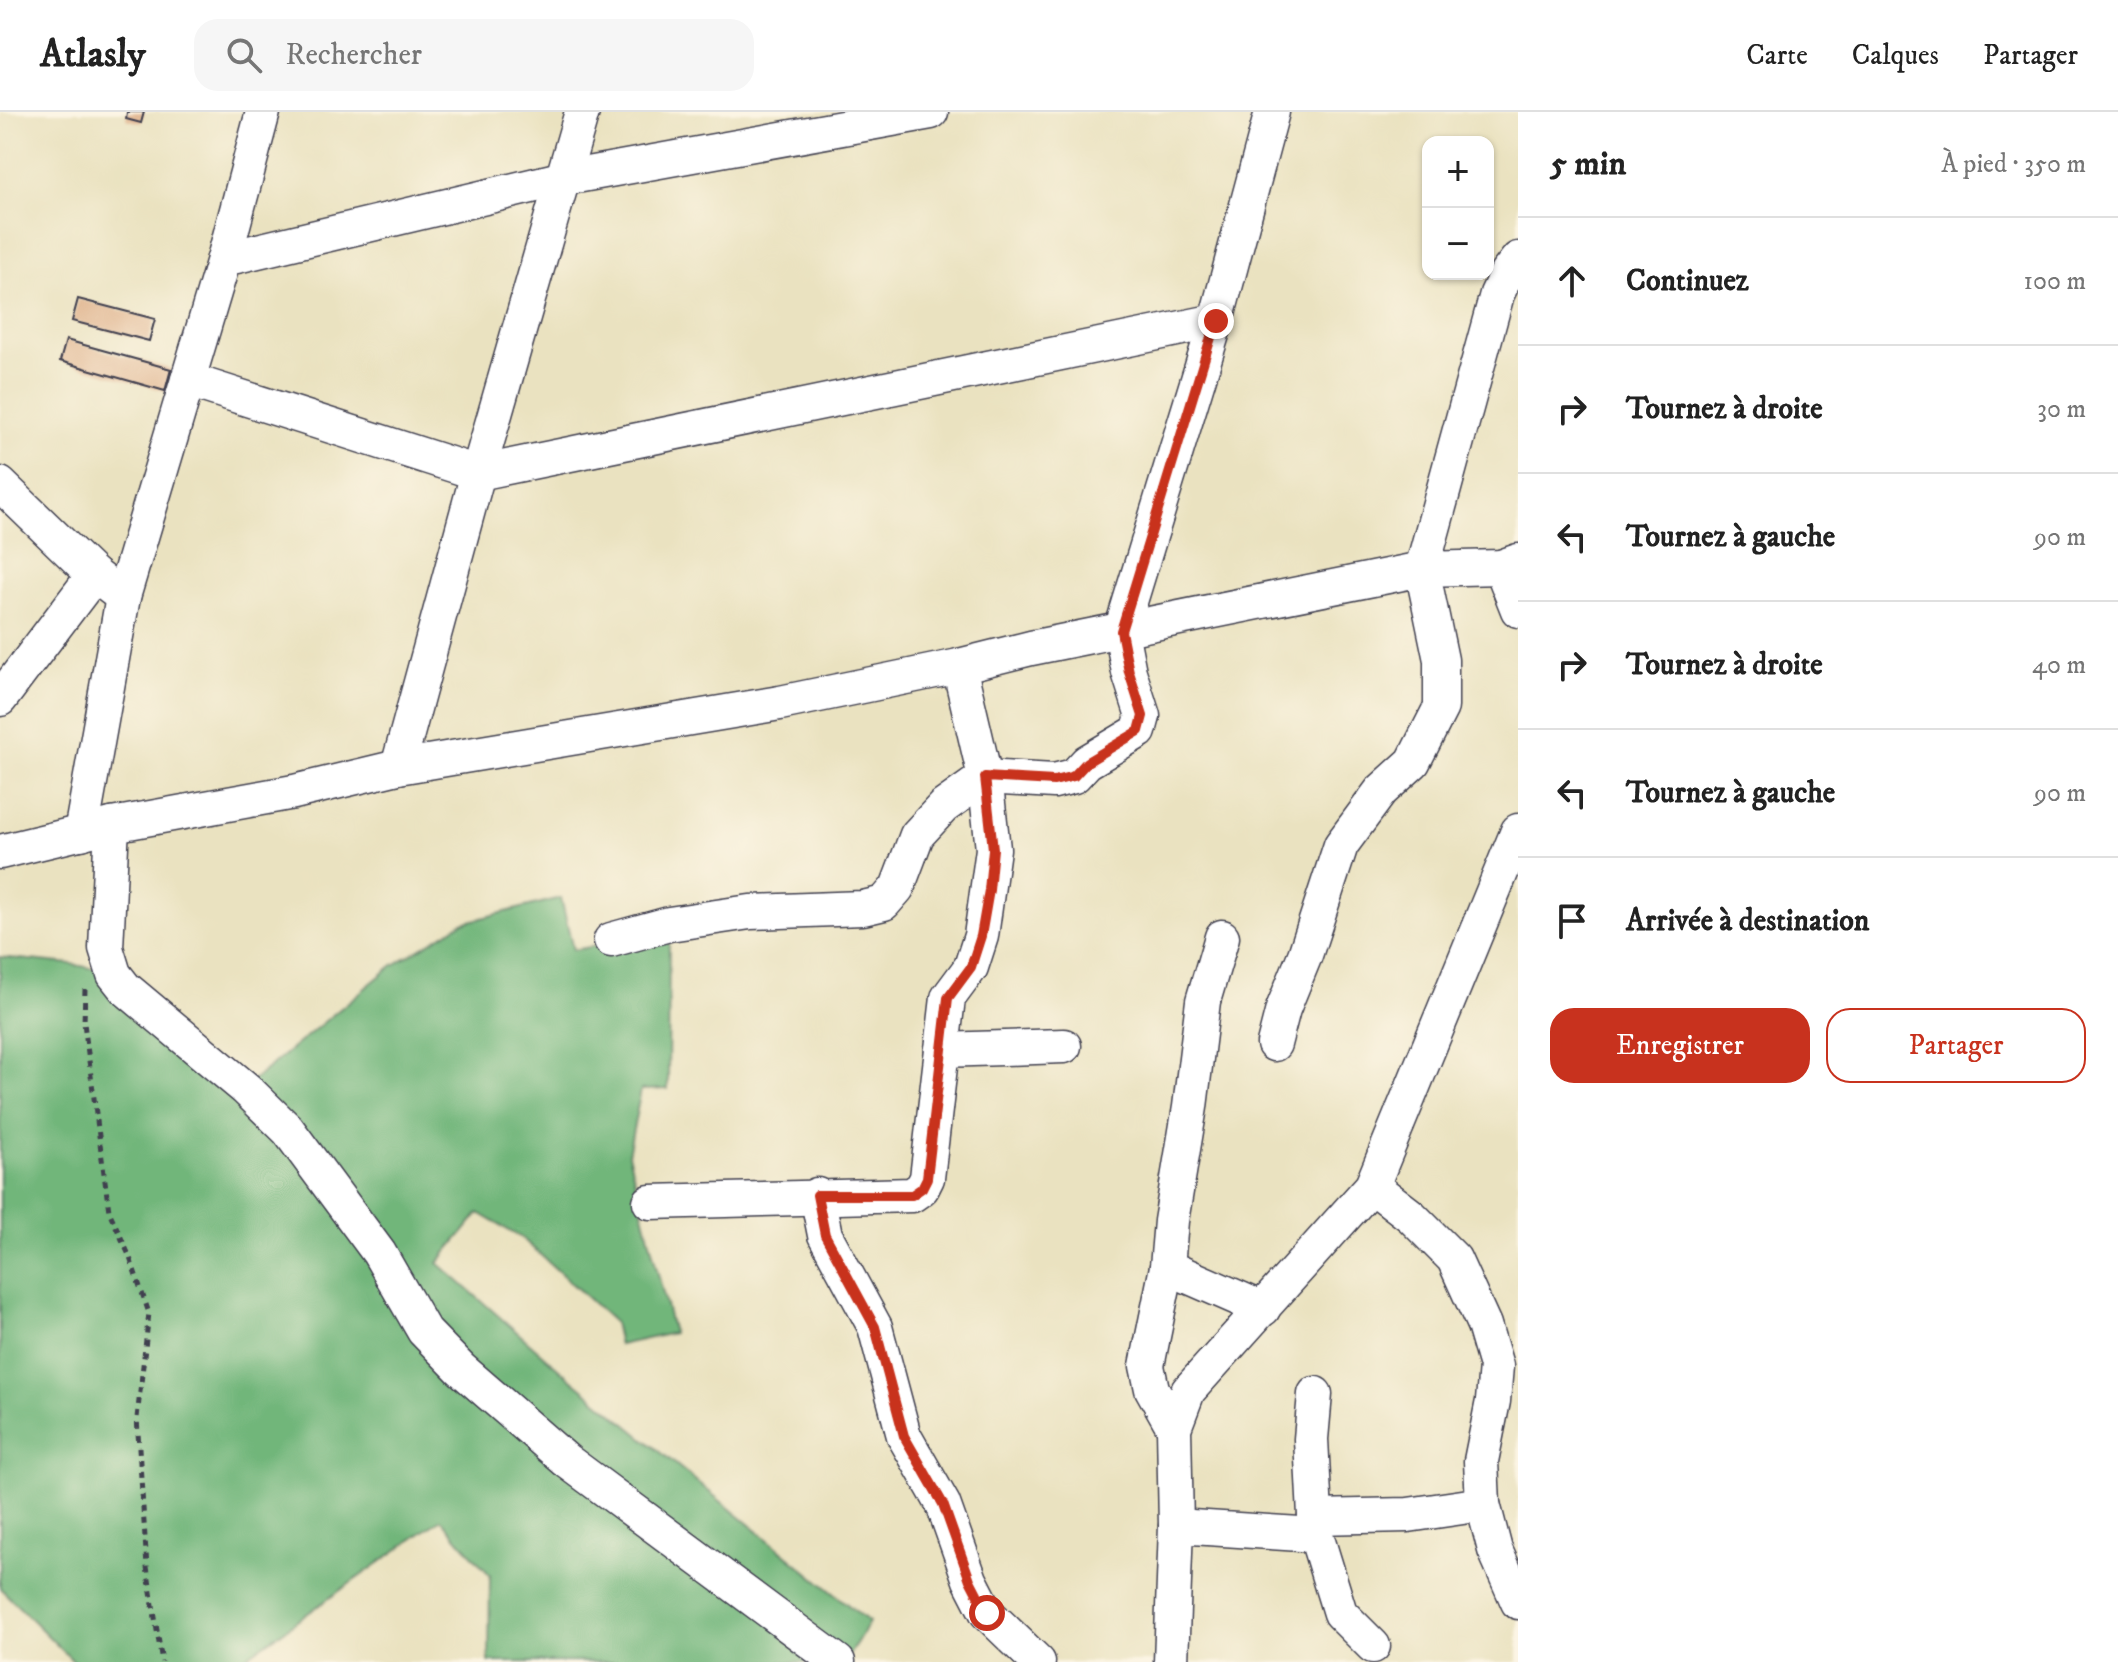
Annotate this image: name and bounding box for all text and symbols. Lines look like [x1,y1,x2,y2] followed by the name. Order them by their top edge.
[194,19,754,91] search box
[40,31,146,79] text: Atlasly
[222,33,266,77] icon: search
[286,37,422,74] text: Rechercher
[1746,38,1808,73] text: Carte
[1852,38,1939,73] text: Calques
[1983,38,2078,73] text: Partager
[1422,136,1494,280] map controls
[1422,136,1494,208] button: +
[1550,143,1626,185] text: 5 min
[1941,148,2086,181] text: À pied · 350 m
[1422,208,1494,280] button: −
[1550,259,1594,303] icon: ahead
[1626,263,1749,300] text: Continuez
[2023,265,2086,298] text: 100 m
[1198,303,1234,339] route end
[1550,387,1594,431] icon: right
[1626,391,1823,428] text: Tournez à droite
[2037,393,2086,426] text: 30 m
[1550,515,1594,559] icon: left
[1626,519,1835,556] text: Tournez à gauche
[2034,521,2086,554] text: 90 m
[1550,643,1594,687] icon: right
[1626,647,1823,684] text: Tournez à droite
[2032,649,2086,682] text: 40 m
[1550,771,1594,815] icon: left
[1626,775,1835,812] text: Tournez à gauche
[2034,777,2086,810] text: 90 m
[1550,899,1594,943] icon: arrive
[1626,903,1870,940] text: Arrivée à destination
[1550,1008,1810,1083] button: Enregistrer
[1826,1008,2086,1083] button: Partager
[969,1595,1005,1631] route start

